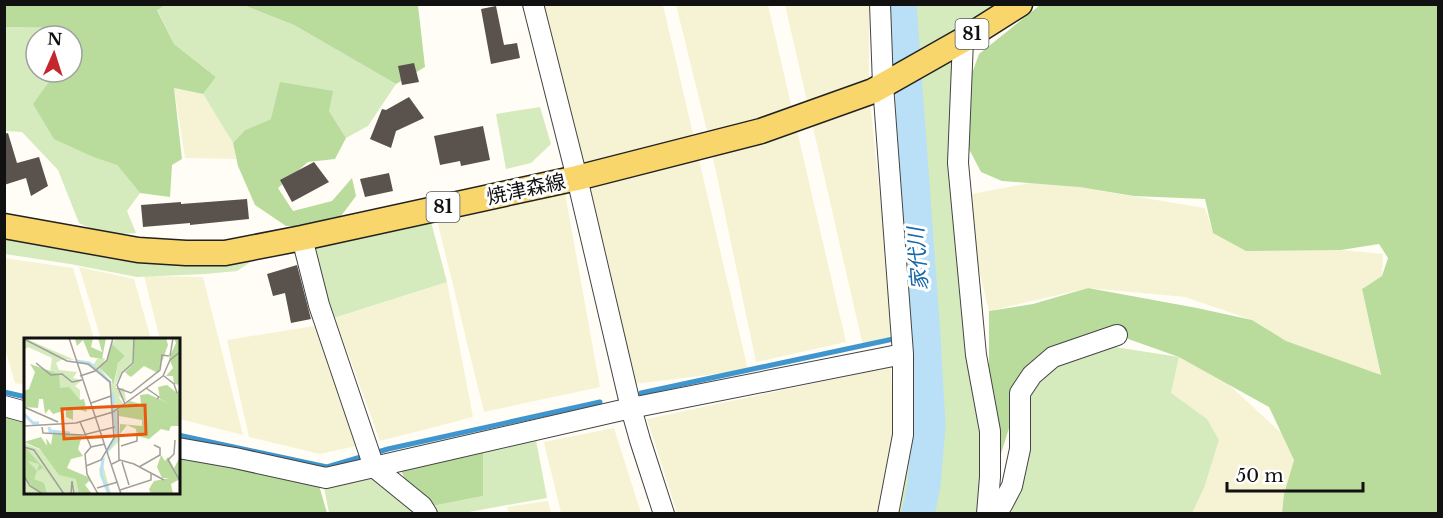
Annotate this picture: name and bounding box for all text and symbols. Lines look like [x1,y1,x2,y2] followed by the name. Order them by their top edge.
[956,19,988,49] road number: 81
[24,24,84,84] north arrow
[47,29,63,49] text: N
[484,169,568,209] street label: 焼津森線
[426,192,460,222] road number: 81
[903,225,933,291] water label: 家代川
[24,338,180,494] inset map
[1227,455,1364,493] scale bar
[1236,465,1284,487] text: 50 m

